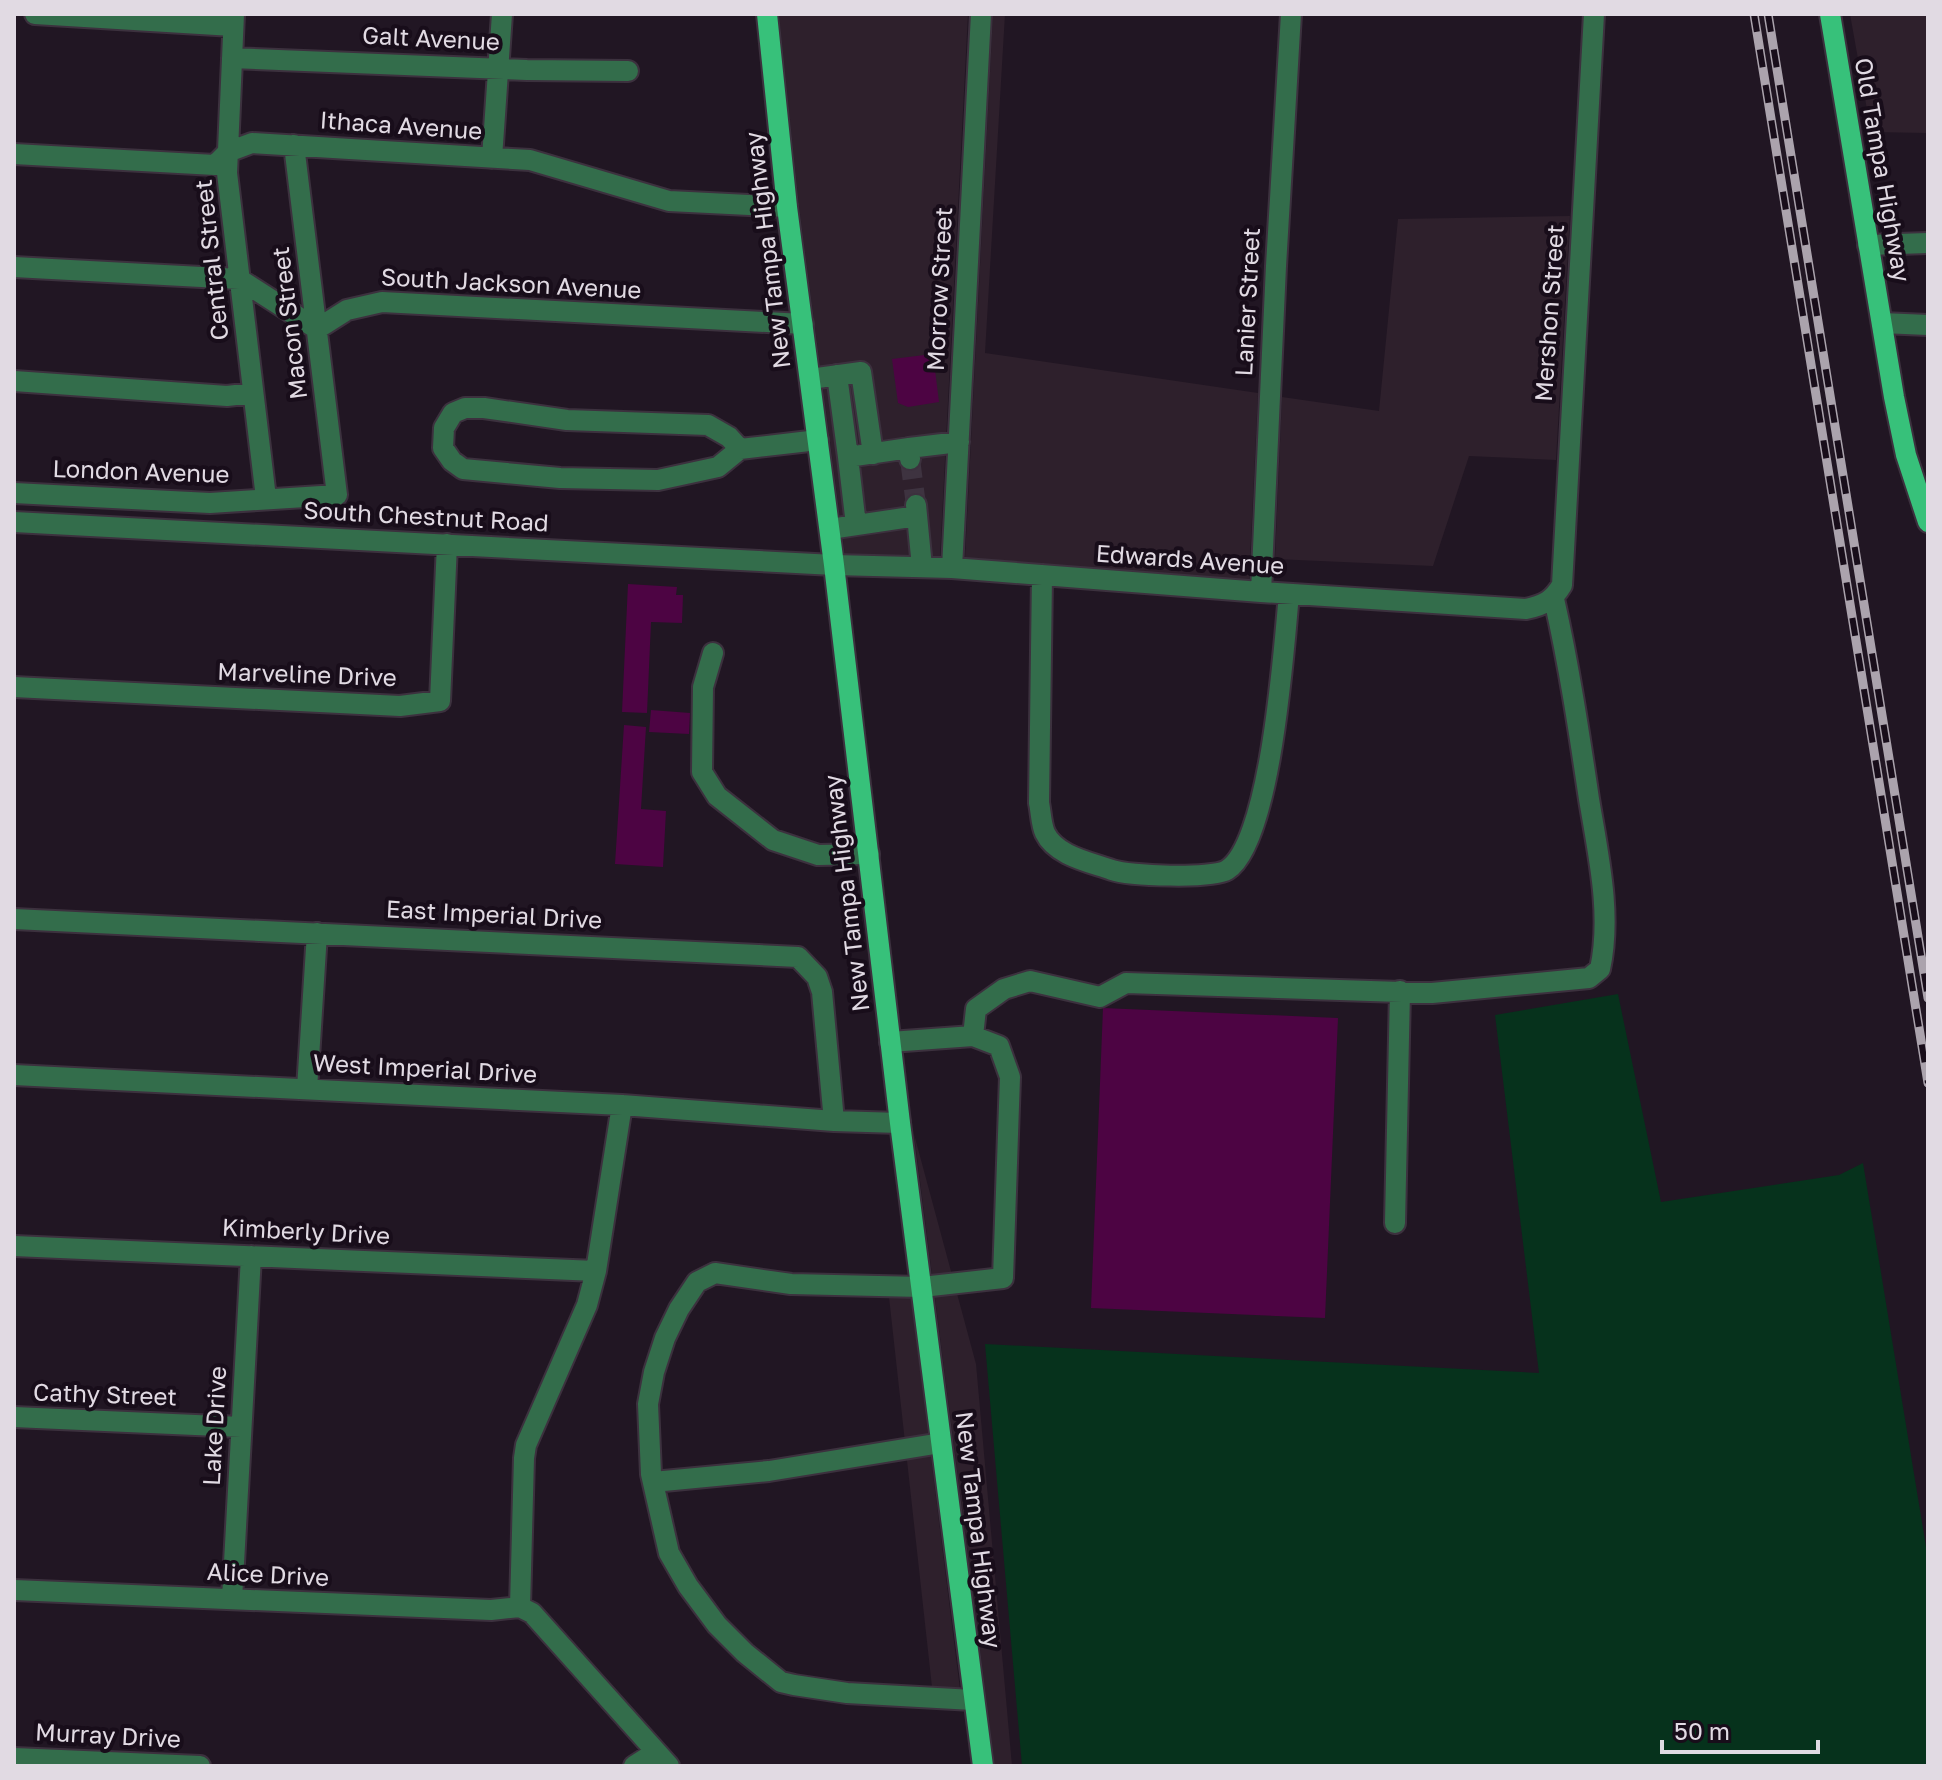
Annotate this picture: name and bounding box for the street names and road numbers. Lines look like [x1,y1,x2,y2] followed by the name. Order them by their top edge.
[361,19,501,56] street label: Galt Avenue
[1849,55,1917,284] street label: Old Tampa Highway
[319,104,483,145] street label: Ithaca Avenue
[738,130,795,370] street label: New Tampa Highway
[188,178,233,342] street label: Central Street
[920,206,957,372] street label: Morrow Street
[1528,223,1569,402] street label: Mershon Street
[1228,227,1265,377] street label: Lanier Street
[265,245,312,401] street label: Macon Street
[380,261,642,304] street label: South Jackson Avenue
[52,453,230,488] street label: London Avenue
[303,495,549,536] street label: South Chestnut Road
[1095,537,1285,580] street label: Edwards Avenue
[217,656,397,691] street label: Marveline Drive
[817,773,874,1013] street label: New Tampa Highway
[385,893,603,934] street label: East Imperial Drive
[312,1047,538,1088] street label: West Imperial Drive
[221,1212,391,1249] street label: Kimberly Drive
[196,1365,231,1487] street label: Lake Drive
[33,1376,178,1411] street label: Cathy Street
[951,1410,1008,1650] street label: New Tampa Highway
[206,1556,330,1591] street label: Alice Drive
[35,1716,182,1753] street label: Murray Drive

